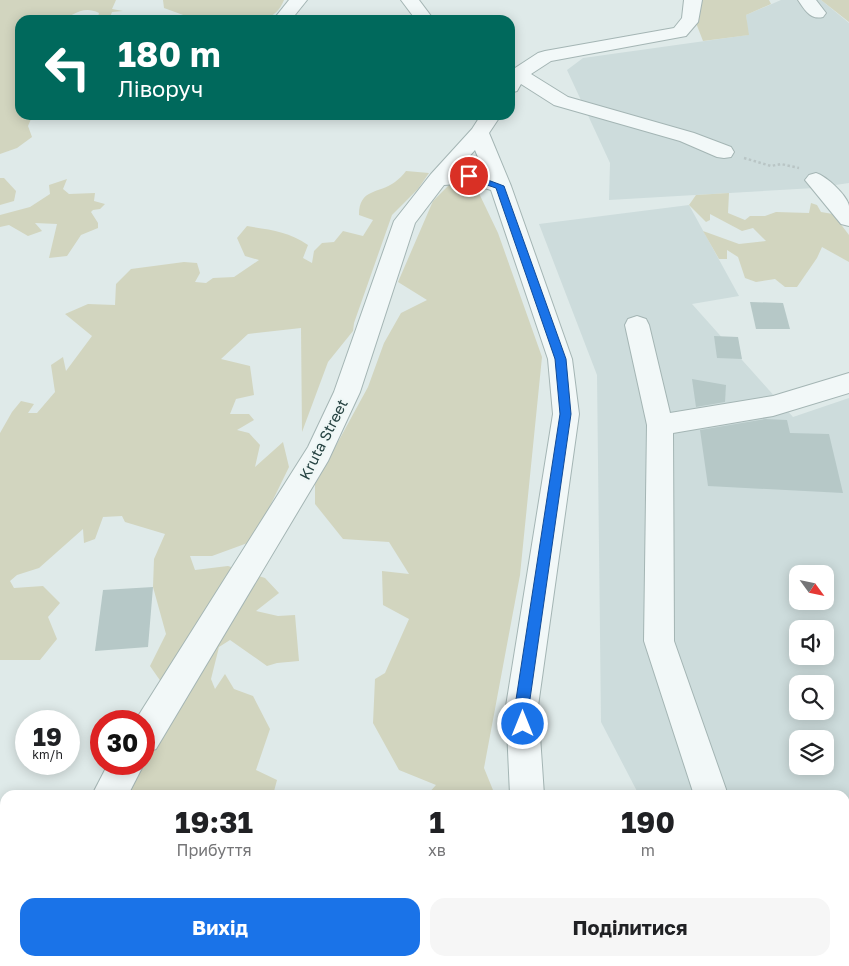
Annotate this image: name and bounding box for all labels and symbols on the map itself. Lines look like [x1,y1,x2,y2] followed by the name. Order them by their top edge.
[448,155,490,197] pin
[295,396,351,482] street label: Kruta Street
[789,565,834,610] north arrow
[496,697,548,749] position arrow
[90,710,155,775] speed limit sign: 30

